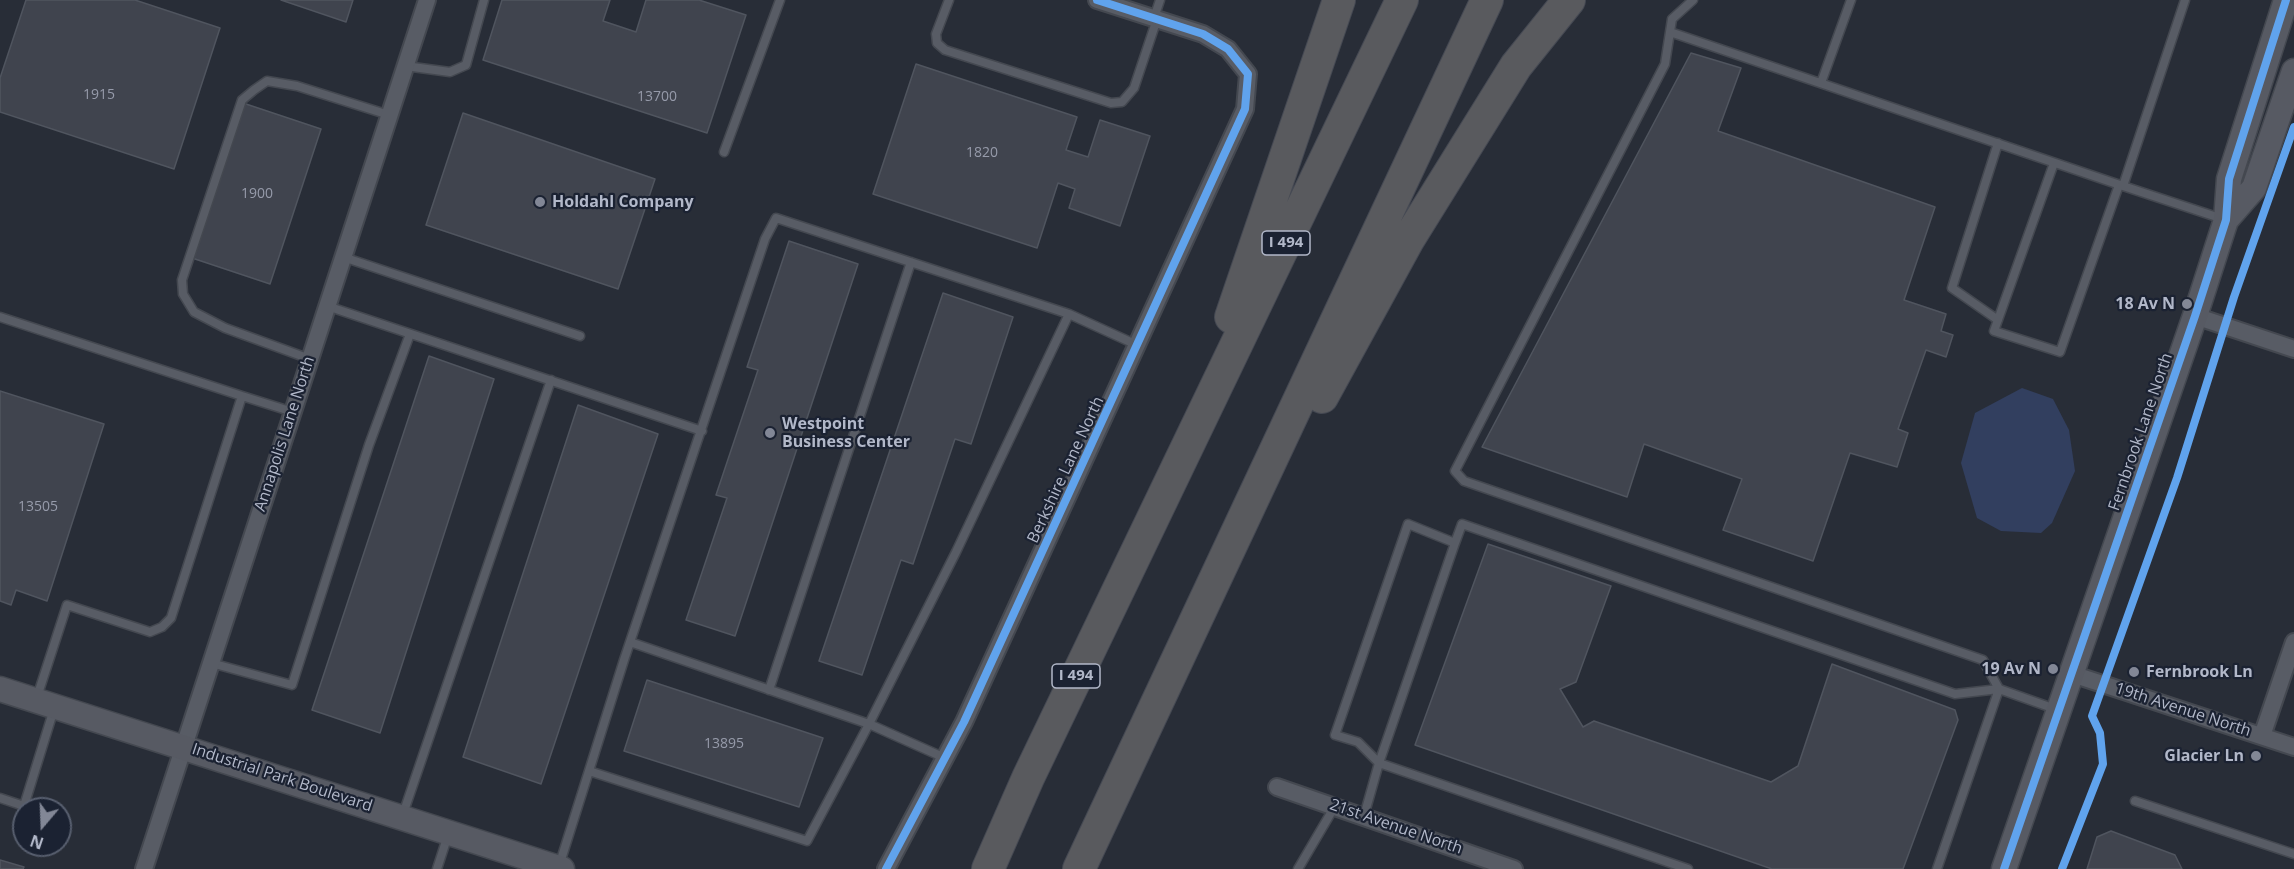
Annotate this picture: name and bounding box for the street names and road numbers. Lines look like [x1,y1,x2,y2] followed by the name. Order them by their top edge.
[1262,231,1310,255] road number: I 494
[2105,351,2177,513] street label: Fernbrook Lane North
[251,354,319,514] street label: Annapolis Lane North
[1024,394,1108,546] street label: Berkshire Lane North
[1052,664,1100,688] road number: I 494
[2113,679,2253,741] street label: 19th Avenue North
[189,740,375,816] street label: Industrial Park Boulevard
[1327,795,1465,859] street label: 21st Avenue North

